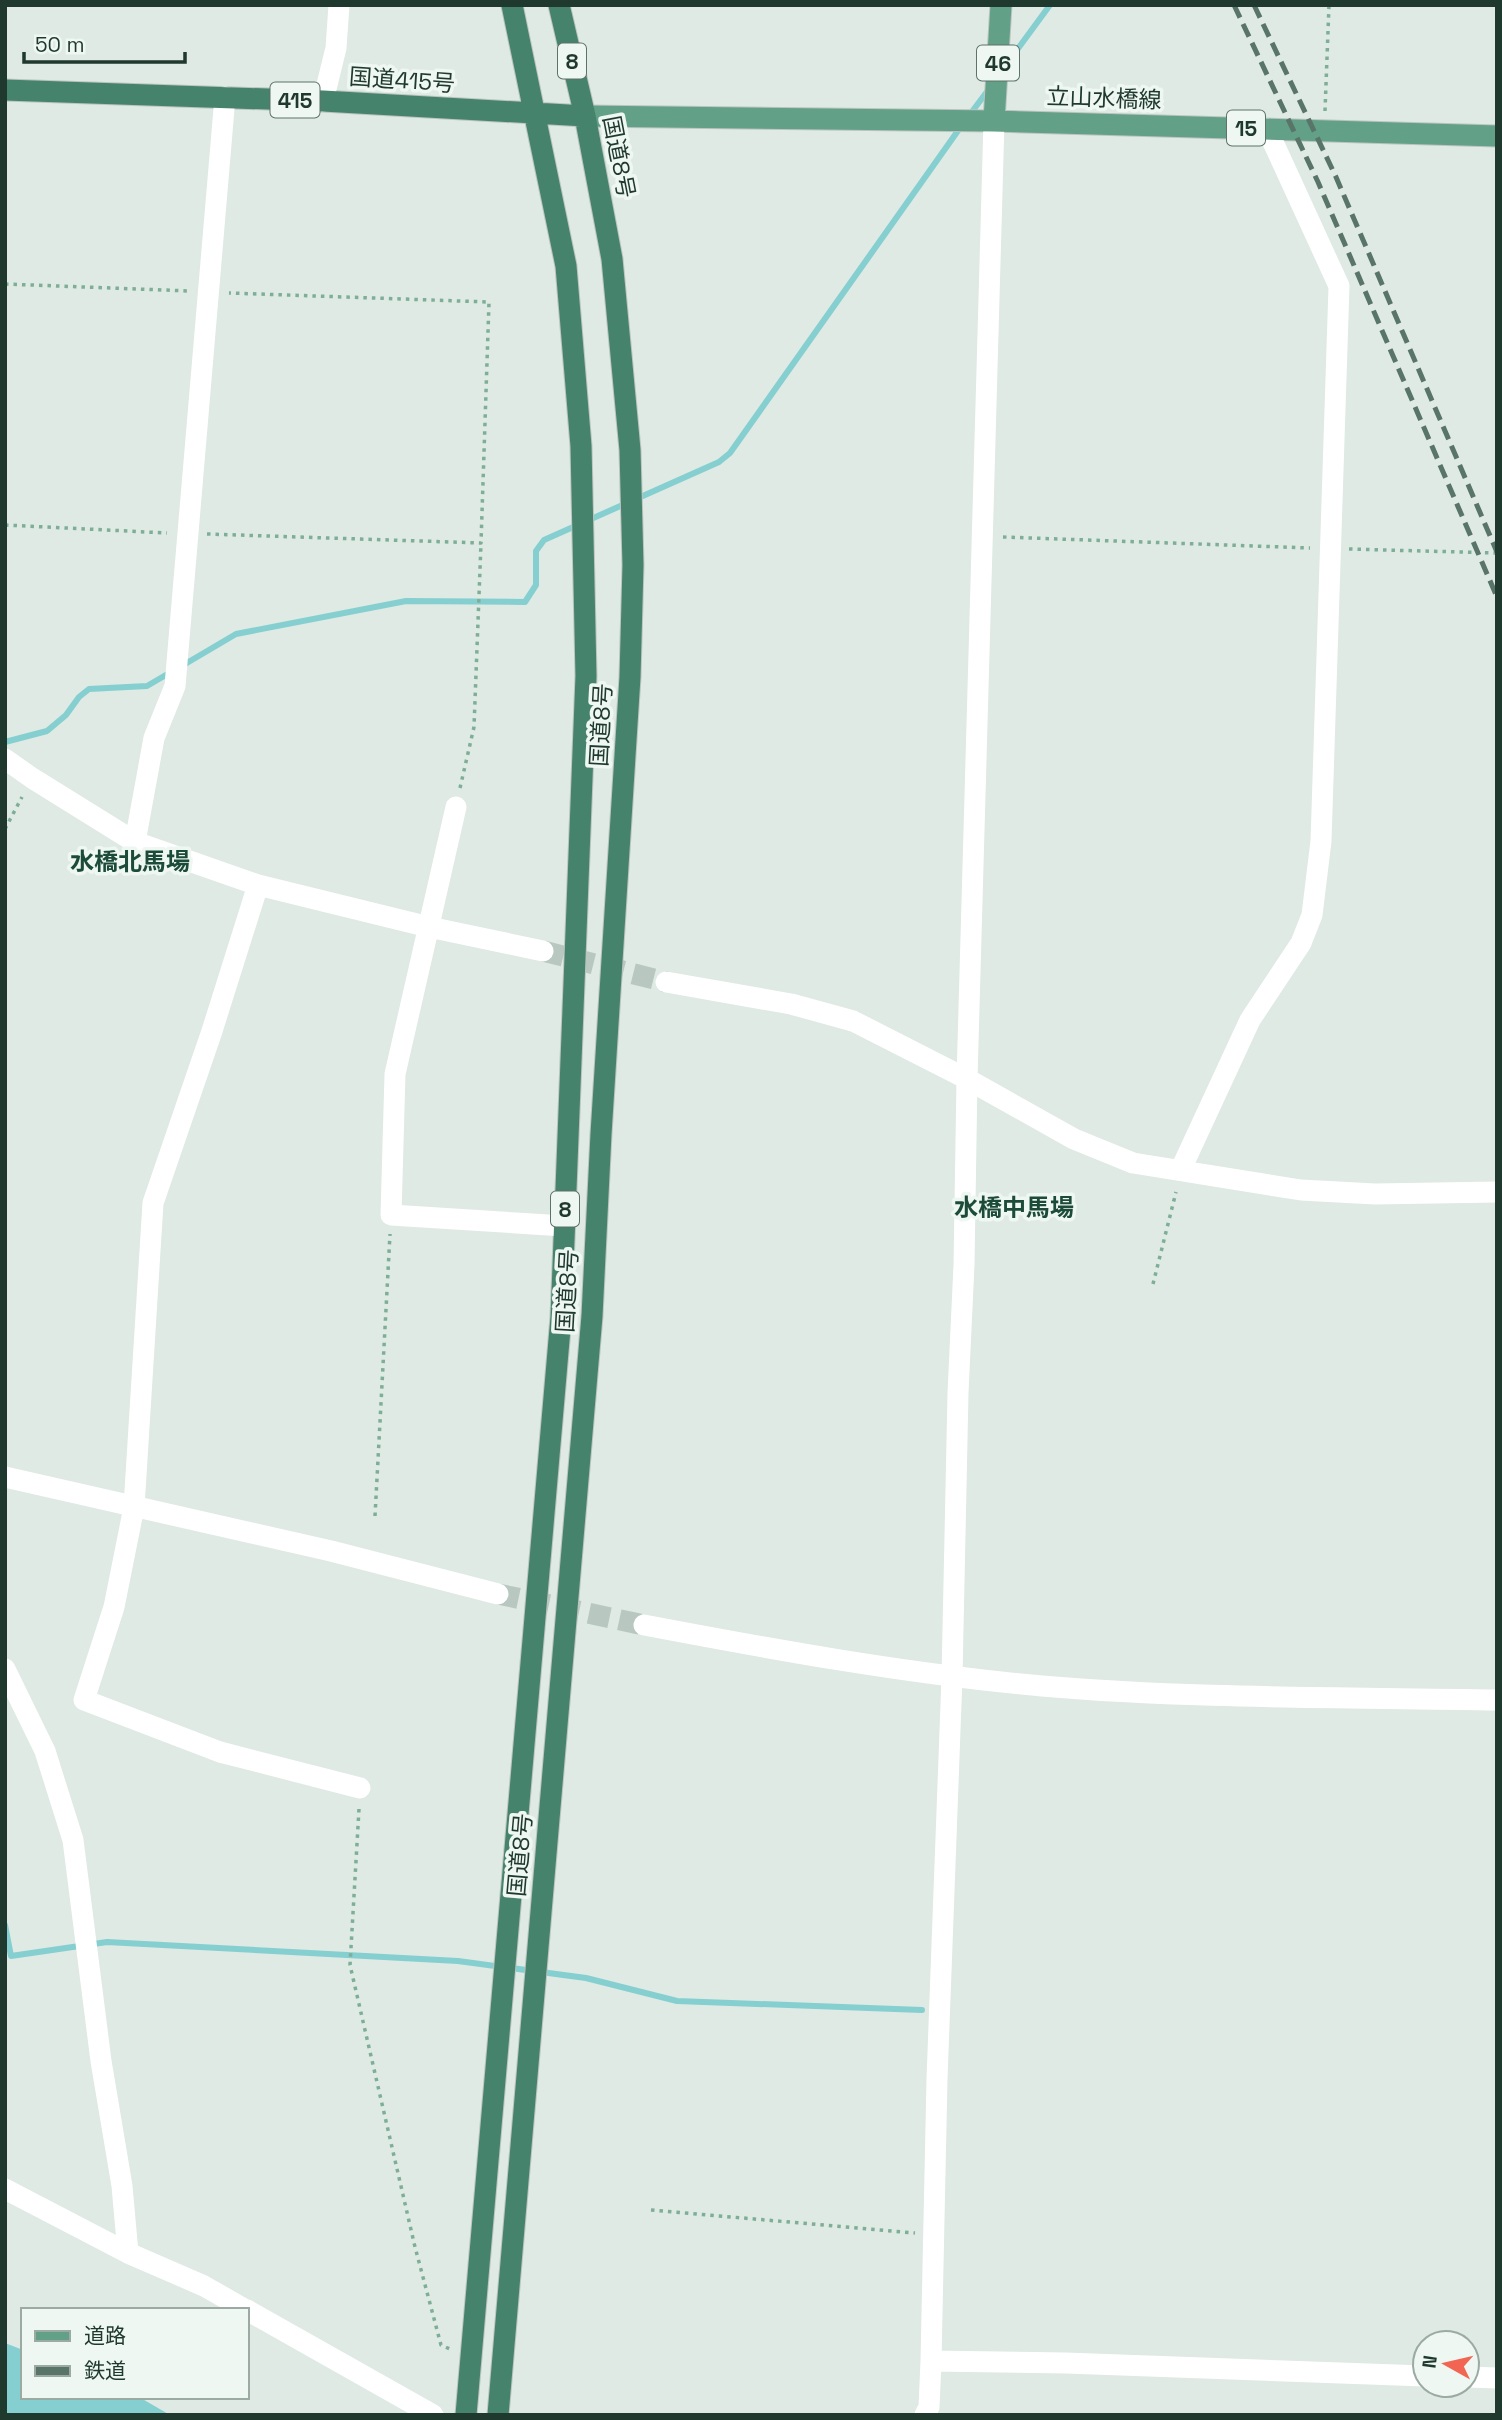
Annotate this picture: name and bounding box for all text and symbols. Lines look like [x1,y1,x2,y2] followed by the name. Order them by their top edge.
[24,21,186,65] scale bar
[35,31,85,58] text: 50 m
[558,43,586,78] road number: 8
[977,46,1019,80] road number: 46
[348,61,456,99] street label: 国道415号
[1046,81,1162,115] street label: 立山水橋線
[270,82,320,118] road number: 415
[1227,110,1265,146] road number: 15
[596,113,642,201] street label: 国道8号
[584,683,618,767] street label: 国道8号
[70,846,190,877] district label: 水橋北馬場
[551,1192,579,1226] road number: 8
[954,1192,1074,1223] district label: 水橋中馬場
[550,1249,584,1333] street label: 国道8号
[501,1812,539,1898] street label: 国道8号
[21,2308,248,2399] legend
[84,2322,126,2349] text: 道路
[1411,2329,1481,2399] north arrow
[1416,2354,1443,2370] text: N
[84,2357,126,2384] text: 鉄道

